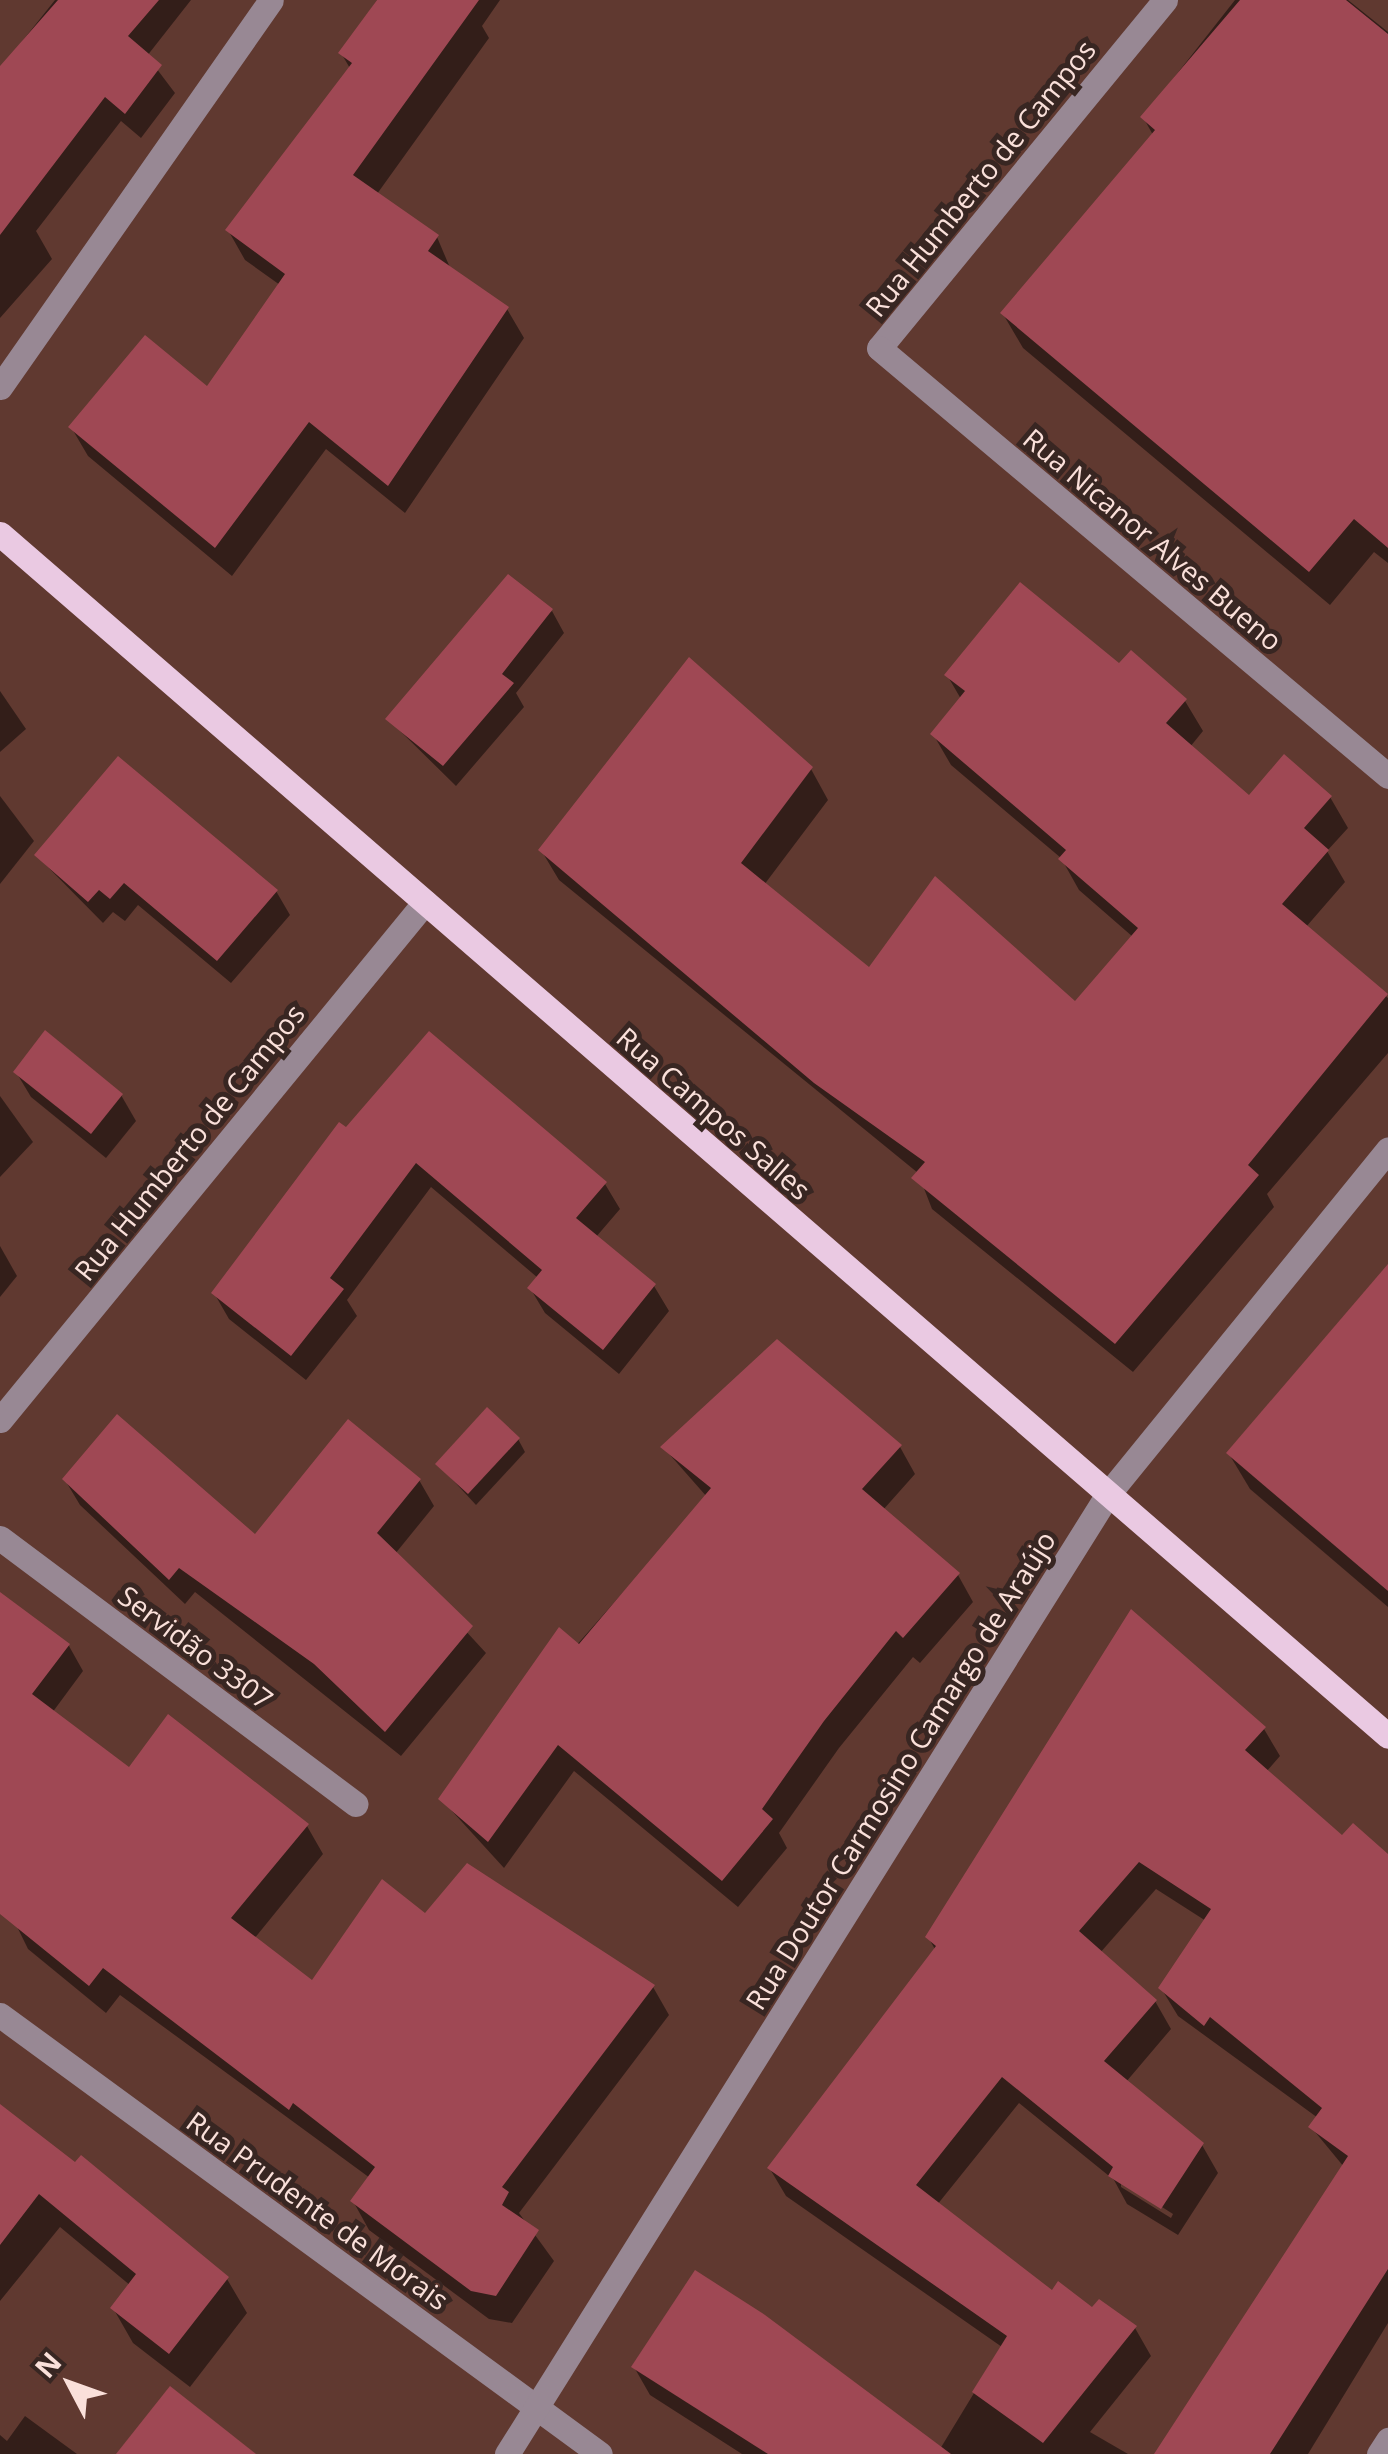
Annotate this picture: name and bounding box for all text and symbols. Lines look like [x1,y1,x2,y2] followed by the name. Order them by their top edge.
[858,33,1102,323] street label: Rua Humberto de Campos
[1017,421,1289,657] street label: Rua Nicanor Alves Bueno
[67,997,311,1287] street label: Rua Humberto de Campos
[610,1020,818,1206] street label: Rua Campos Salles
[738,1525,1062,2015] street label: Rua Doutor Carmosino Camargo de Araújo
[112,1578,280,1716] street label: Servidão 3307
[181,2104,455,2316] street label: Rua Prudente de Morais
[20,2334,120,2434] north arrow
[26,2343,69,2385] text: N

